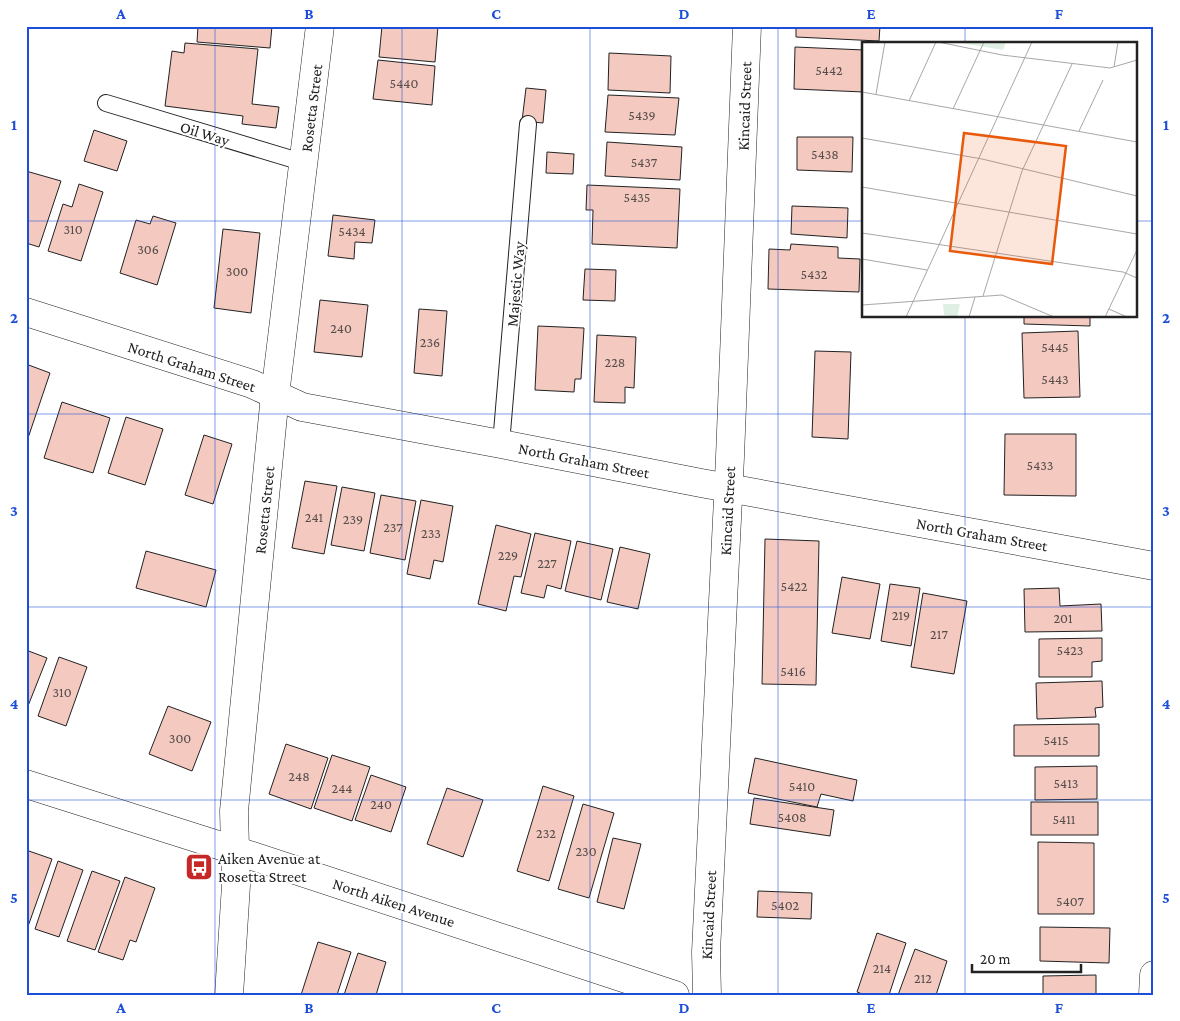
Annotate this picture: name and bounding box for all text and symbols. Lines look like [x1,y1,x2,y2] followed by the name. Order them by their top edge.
[115,5,126,22] text: A
[304,5,314,22] text: B
[491,5,501,22] text: C
[678,5,690,22] text: D
[866,5,876,22] text: E
[1055,5,1064,22] text: F
[862,42,1138,318] inset map
[734,60,755,151] street label: Kincaid Street
[298,62,325,153] street label: Rosetta Street
[815,62,843,78] house number: 5442
[390,75,418,91] house number: 5440
[628,107,656,123] house number: 5439
[11,116,17,133] text: 1
[1163,116,1169,133] text: 1
[178,118,232,150] street label: Oil Way
[811,146,839,162] house number: 5438
[631,154,658,170] house number: 5437
[624,189,650,205] house number: 5435
[63,221,83,237] house number: 310
[338,223,366,239] house number: 5434
[503,240,529,328] street label: Majestic Way
[137,241,159,257] house number: 306
[226,263,248,279] house number: 300
[801,266,828,282] house number: 5432
[10,309,18,326] text: 2
[1162,309,1170,326] text: 2
[330,320,352,336] house number: 240
[420,334,440,350] house number: 236
[126,338,258,395] street label: North Graham Street
[1041,339,1069,355] house number: 5445
[605,354,625,370] house number: 228
[1041,371,1069,387] house number: 5443
[517,439,652,482] street label: North Graham Street
[1027,457,1053,473] house number: 5433
[251,465,278,555] street label: Rosetta Street
[717,465,738,556] street label: Kincaid Street
[10,502,18,519] text: 3
[1162,502,1170,519] text: 3
[305,509,324,525] house number: 241
[343,511,363,527] house number: 239
[915,515,1050,555] street label: North Graham Street
[383,519,403,535] house number: 237
[421,525,441,541] house number: 233
[498,547,518,563] house number: 229
[537,555,557,571] house number: 227
[781,578,808,594] house number: 5422
[892,607,910,623] house number: 219
[1053,610,1073,626] house number: 201
[930,626,948,642] house number: 217
[1057,642,1083,658] house number: 5423
[780,663,806,679] house number: 5416
[52,684,72,700] house number: 310
[10,695,19,712] text: 4
[1162,695,1171,712] text: 4
[169,730,191,746] house number: 300
[1043,732,1069,748] house number: 5415
[288,768,310,784] house number: 248
[1053,775,1079,791] house number: 5413
[789,778,815,794] house number: 5410
[332,780,352,796] house number: 244
[370,796,392,812] house number: 240
[777,809,807,825] house number: 5408
[1052,811,1076,827] house number: 5411
[536,825,556,841] house number: 232
[575,843,597,859] house number: 230
[218,850,321,885] place label: Aiken Avenue at Rosetta Street
[184,852,214,882] bus stop icon: Aiken Avenue at Rosetta Street
[698,869,719,960] street label: Kincaid Street
[331,875,457,930] street label: North Aiken Avenue
[10,889,18,906] text: 5
[1162,889,1170,906] text: 5
[1056,893,1084,909] house number: 5407
[771,897,799,913] house number: 5402
[972,941,1081,973] scale bar
[980,951,1011,967] text: 20 m
[873,960,891,976] house number: 214
[914,970,932,986] house number: 212
[115,999,126,1016] text: A
[304,999,314,1016] text: B
[491,999,501,1016] text: C
[678,999,690,1016] text: D
[866,999,876,1016] text: E
[1055,999,1064,1016] text: F

